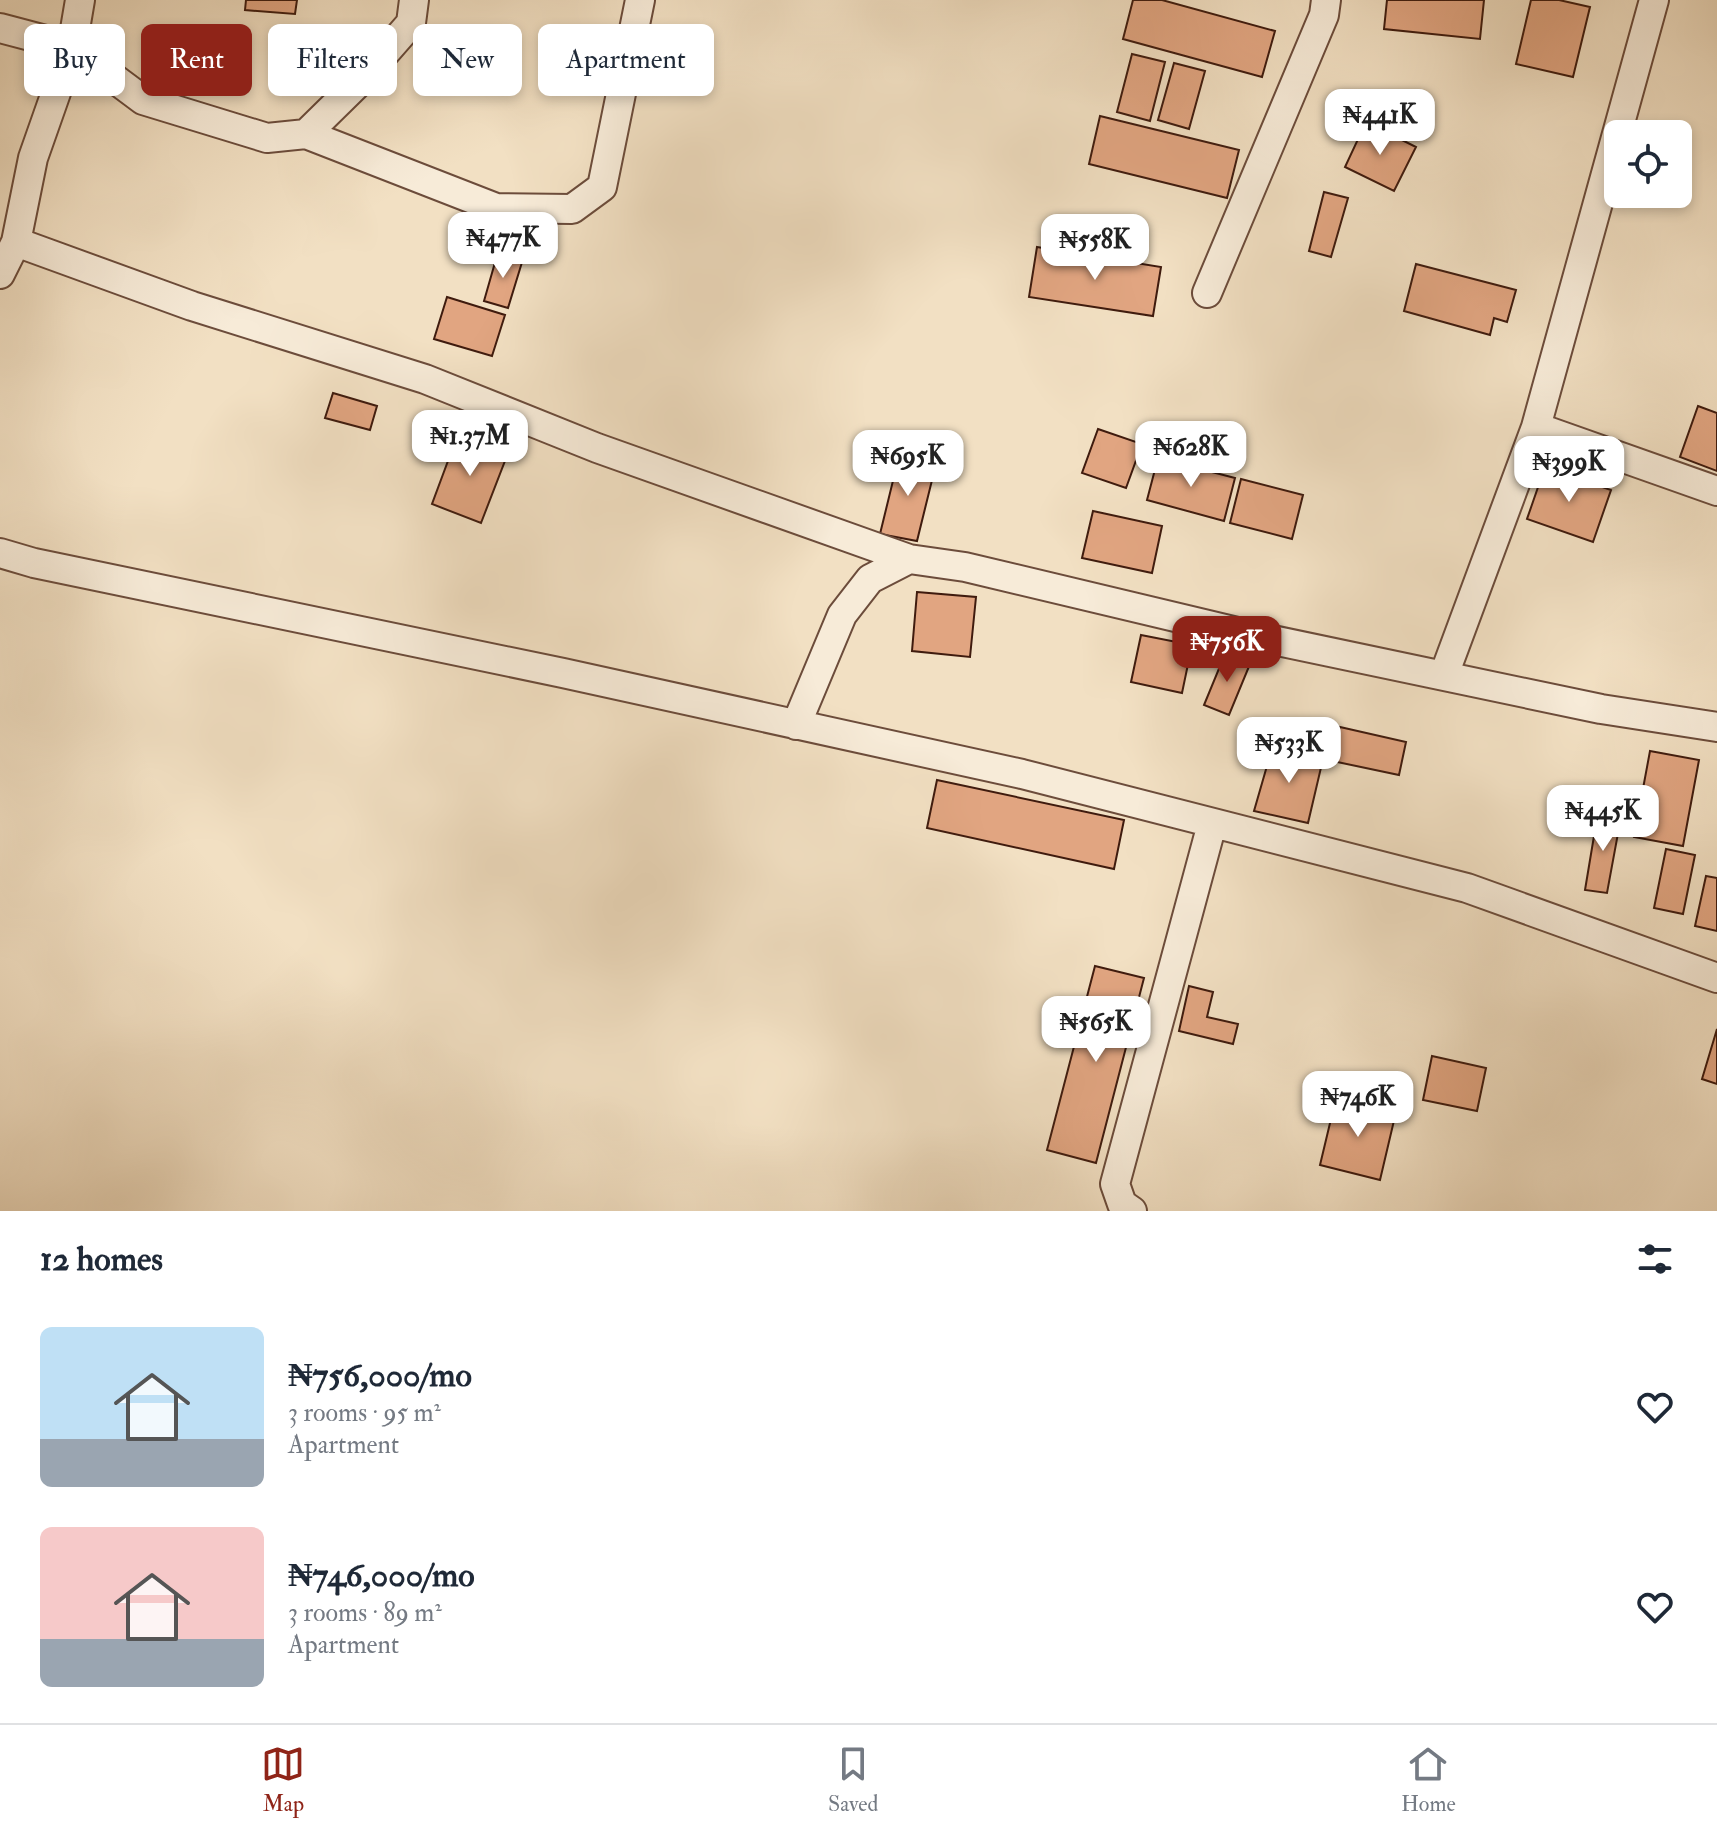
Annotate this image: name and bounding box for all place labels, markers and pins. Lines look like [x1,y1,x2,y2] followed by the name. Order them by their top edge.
[1324,89,1436,157] pin: ₦441K
[447,212,559,280] pin: ₦477K
[1039,214,1151,282] pin: ₦558K
[405,410,535,478] pin: ₦1.37M
[1135,421,1247,489] pin: ₦628K
[852,430,964,498] pin: ₦695K
[1513,436,1625,504] pin: ₦399K
[1171,616,1283,684] pin: ₦756K
[1233,717,1345,785] pin: ₦533K
[1547,785,1659,853] pin: ₦445K
[1040,996,1152,1064] pin: ₦565K
[1302,1071,1414,1139] pin: ₦746K

